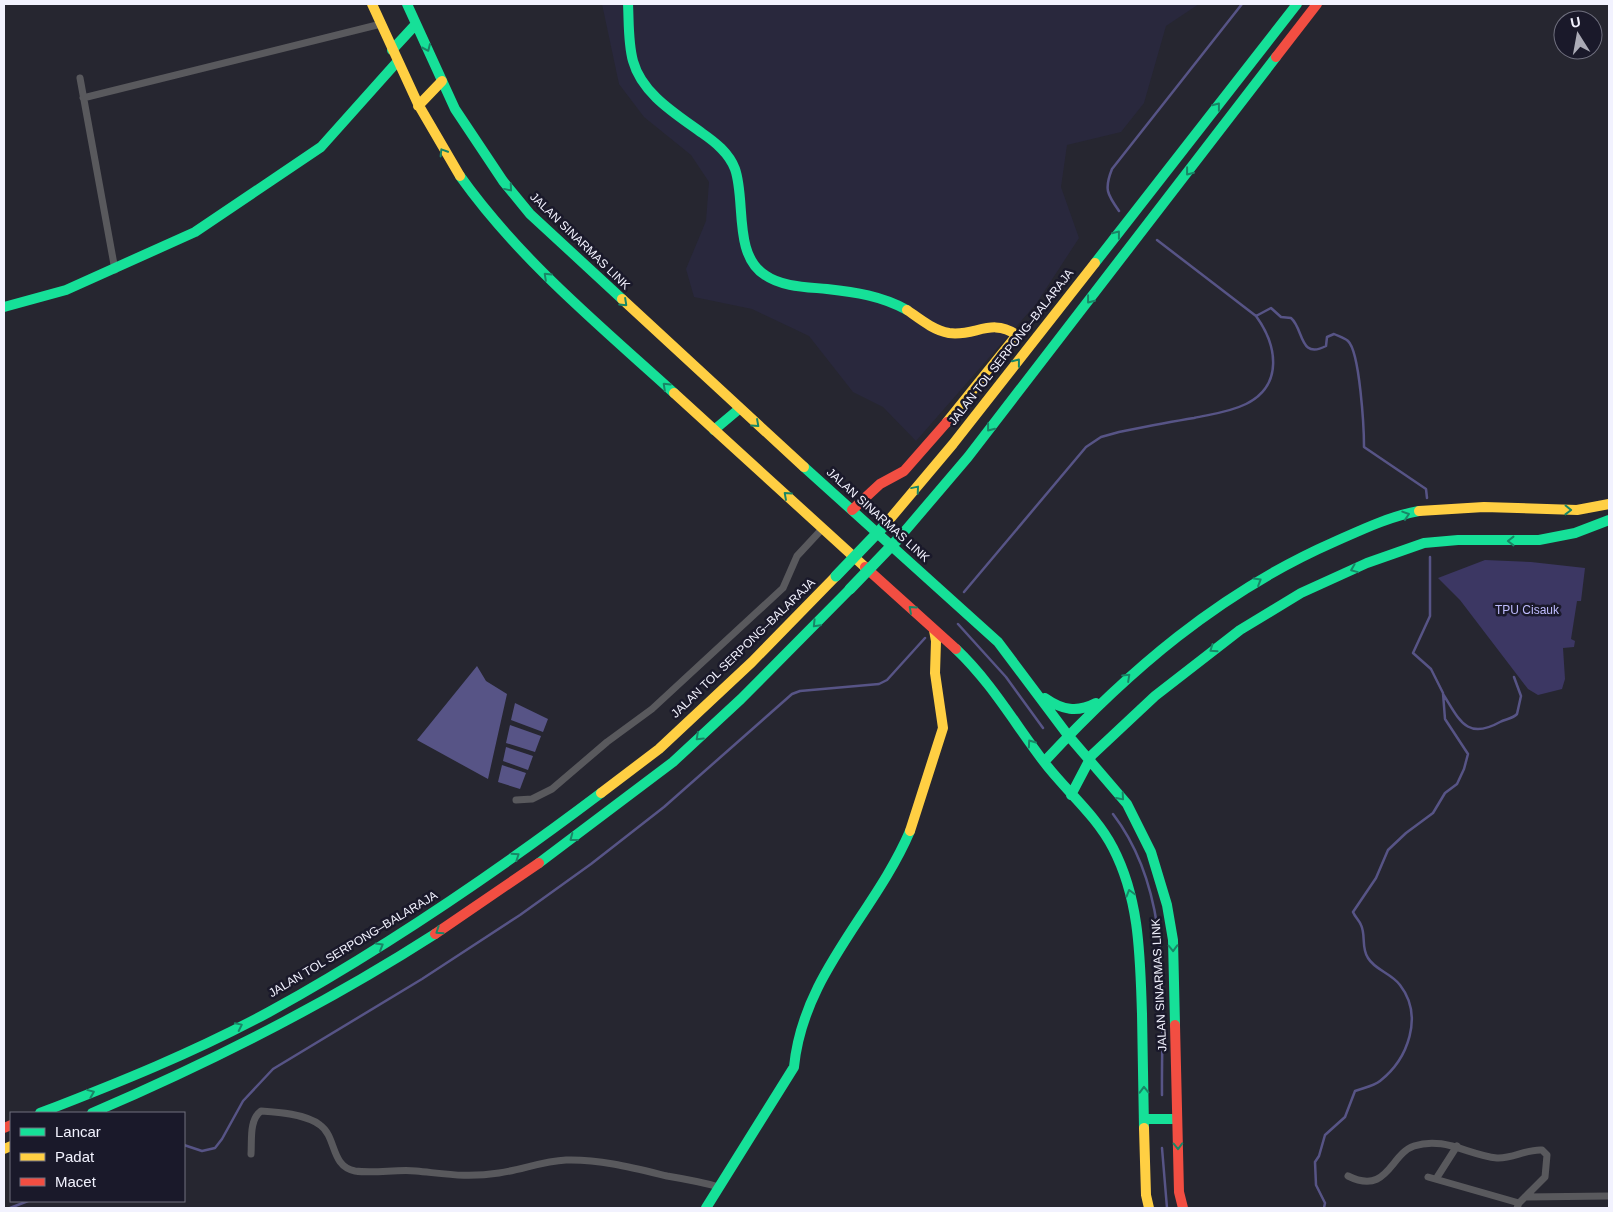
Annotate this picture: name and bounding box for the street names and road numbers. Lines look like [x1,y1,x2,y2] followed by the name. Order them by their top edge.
[527,190,633,292] street label: JALAN SINARMAS LINK
[946,266,1076,428] street label: JALAN TOL SERPONG–BALARAJA
[824,465,932,565] street label: JALAN SINARMAS LINK
[668,575,818,721] street label: JALAN TOL SERPONG–BALARAJA
[266,888,440,1000] street label: JALAN TOL SERPONG–BALARAJA
[1149,918,1169,1052] street label: JALAN SINARMAS LINK

